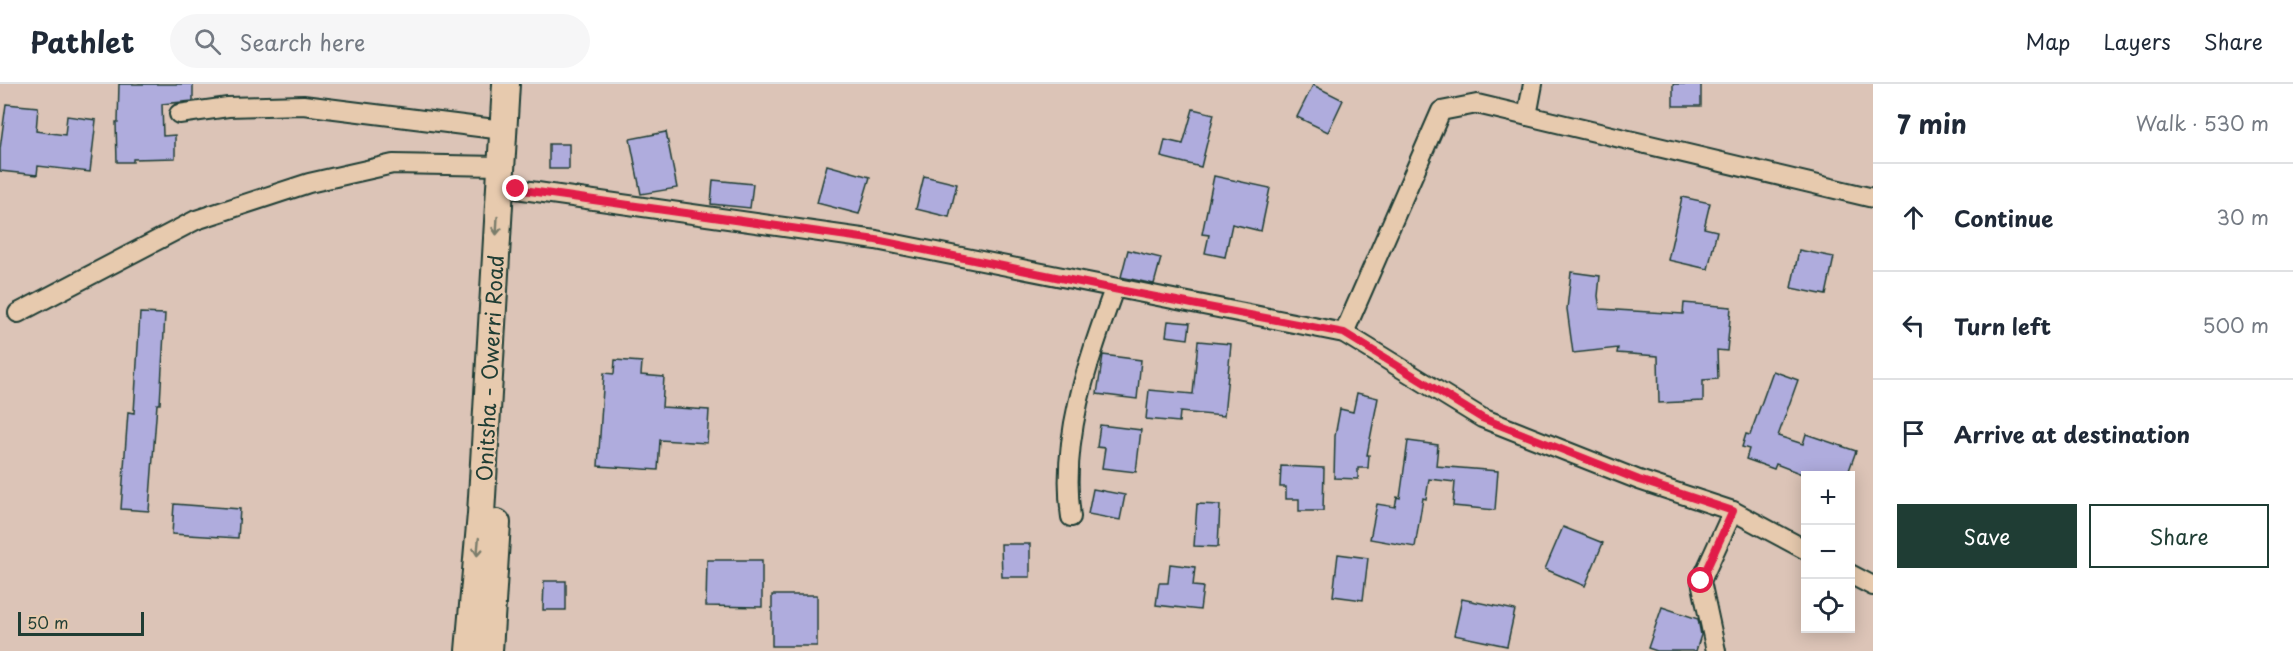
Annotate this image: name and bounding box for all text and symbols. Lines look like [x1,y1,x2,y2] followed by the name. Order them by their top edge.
[170,14,590,68] search box
[30,20,134,63] text: Pathlet
[191,25,224,58] icon: search
[239,25,365,58] text: Search here
[2026,25,2070,57] text: Map
[2103,25,2171,57] text: Layers
[2204,25,2263,57] text: Share
[1897,104,1967,143] text: 7 min
[2136,108,2269,138] text: Walk · 530 m
[502,175,528,201] route end
[1897,201,1930,234] icon: ahead
[1954,201,2053,234] text: Continue
[2216,202,2269,232] text: 30 m
[491,216,502,236] one-way arrow
[467,254,511,482] street label: Onitsha - Owerri Road
[1897,309,1930,342] icon: left
[1954,309,2051,342] text: Turn left
[2202,310,2269,340] text: 500 m
[1897,417,1930,450] icon: arrive
[1954,417,2190,450] text: Arrive at destination
[1801,471,1855,633] map controls
[1801,471,1855,525] button: +
[1897,504,2077,568] button: Save
[2089,504,2269,568] button: Share
[1801,525,1855,579] button: −
[472,536,483,556] one-way arrow
[1687,567,1713,593] route start
[1801,579,1855,633] button: locate
[18,609,144,636] scale bar
[27,610,68,634] text: 50 m

